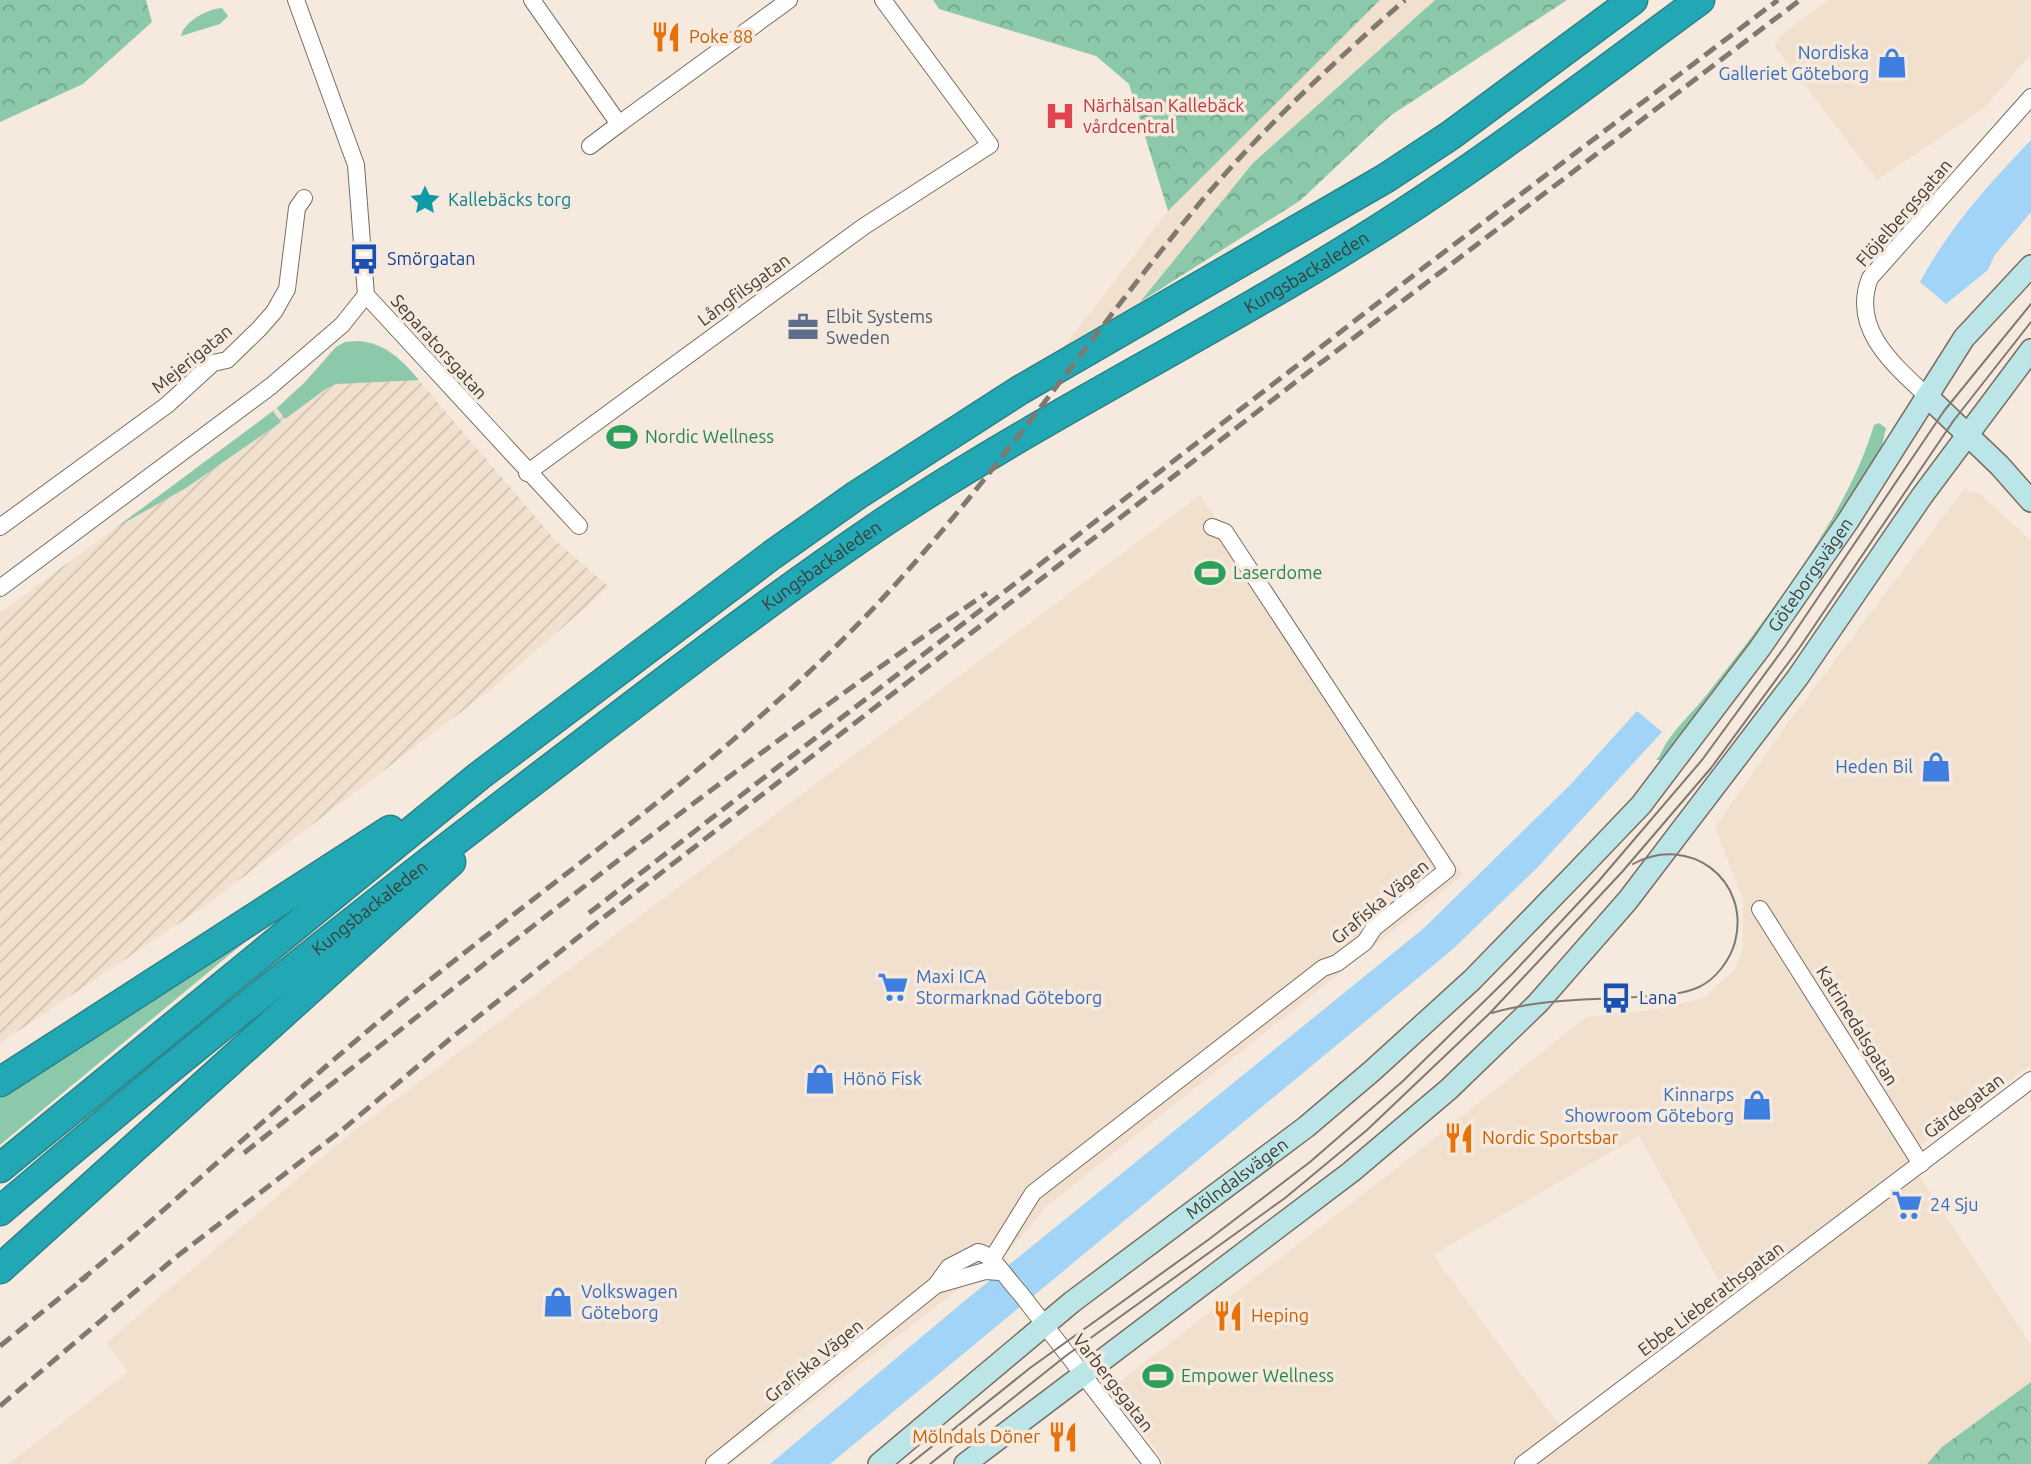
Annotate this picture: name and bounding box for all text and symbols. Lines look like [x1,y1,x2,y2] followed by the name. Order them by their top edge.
[649,20,683,54] restaurant icon: Poke 88
[689,26,753,46] place label: Poke 88
[1718,42,1869,83] place label: Nordiska Galleriet Göteborg
[1875,46,1909,80] shop icon: Nordiska Galleriet Göteborg
[1083,95,1244,136] place label: Närhälsan Kallebäck vårdcentral
[1043,99,1077,133] hospital icon: Närhälsan Kallebäck vårdcentral
[1851,155,1955,270] street label: Flöjelbergsgatan
[408,183,442,217] place icon: Kallebäcks torg
[448,189,571,209] place label: Kallebäcks torg
[1240,227,1372,317] street label: Kungsbackaleden
[347,242,381,276] bus stop icon: Smörgatan
[387,248,475,268] place label: Smörgatan
[693,249,793,329] street label: Långfilsgatan
[388,290,492,403] street label: Separatorsgatan
[826,306,933,347] place label: Elbit Systems Sweden
[786,310,820,344] office icon: Elbit Systems Sweden
[147,320,235,397] street label: Mejerigatan
[605,420,639,454] sports icon: Nordic Wellness
[645,426,774,446] place label: Nordic Wellness
[1763,514,1856,635] street label: Göteborgsvägen
[757,516,885,614] street label: Kungsbackaleden
[1193,556,1227,590] sports icon: Laserdome
[1233,562,1323,582] place label: Laserdome
[1919,750,1953,784] shop icon: Heden Bil
[1835,756,1913,776] place label: Heden Bil
[1327,855,1432,948] street label: Grafiska Vägen
[307,856,431,959] street label: Kungsbackaleden
[1813,962,1903,1089] street label: Katrinedalsgatan
[916,966,1102,1007] place label: Maxi ICA Stormarknad Göteborg
[876,970,910,1004] supermarket icon: Maxi ICA Stormarknad Göteborg
[1599,981,1633,1015] bus stop icon: Lana
[1639,987,1677,1007] place label: Lana
[803,1062,837,1096] shop icon: Hönö Fisk
[843,1068,922,1088] place label: Hönö Fisk
[1920,1069,2007,1142] street label: Gärdegatan
[1565,1084,1734,1125] place label: Kinnarps Showroom Göteborg
[1740,1088,1774,1122] shop icon: Kinnarps Showroom Göteborg
[1442,1121,1476,1155] restaurant icon: Nordic Sportsbar
[1482,1127,1619,1147] place label: Nordic Sportsbar
[1181,1133,1291,1222] street label: Mölndalsvägen
[1890,1188,1924,1222] supermarket icon: 24 Sju
[1930,1194,1979,1214] place label: 24 Sju
[1634,1237,1787,1359] street label: Ebbe Lieberathsgatan
[581,1281,678,1322] place label: Volkswagen Göteborg
[541,1285,575,1319] shop icon: Volkswagen Göteborg
[1211,1299,1245,1333] restaurant icon: Heping
[1251,1305,1309,1325] place label: Heping
[760,1315,866,1406] street label: Grafiska Vägen
[1069,1329,1158,1435] street label: Varbergsgatan
[1141,1359,1175,1393] sports icon: Empower Wellness
[1181,1365,1334,1385] place label: Empower Wellness
[1046,1420,1080,1454] restaurant icon: Mölndals Döner
[912,1426,1040,1446] place label: Mölndals Döner

